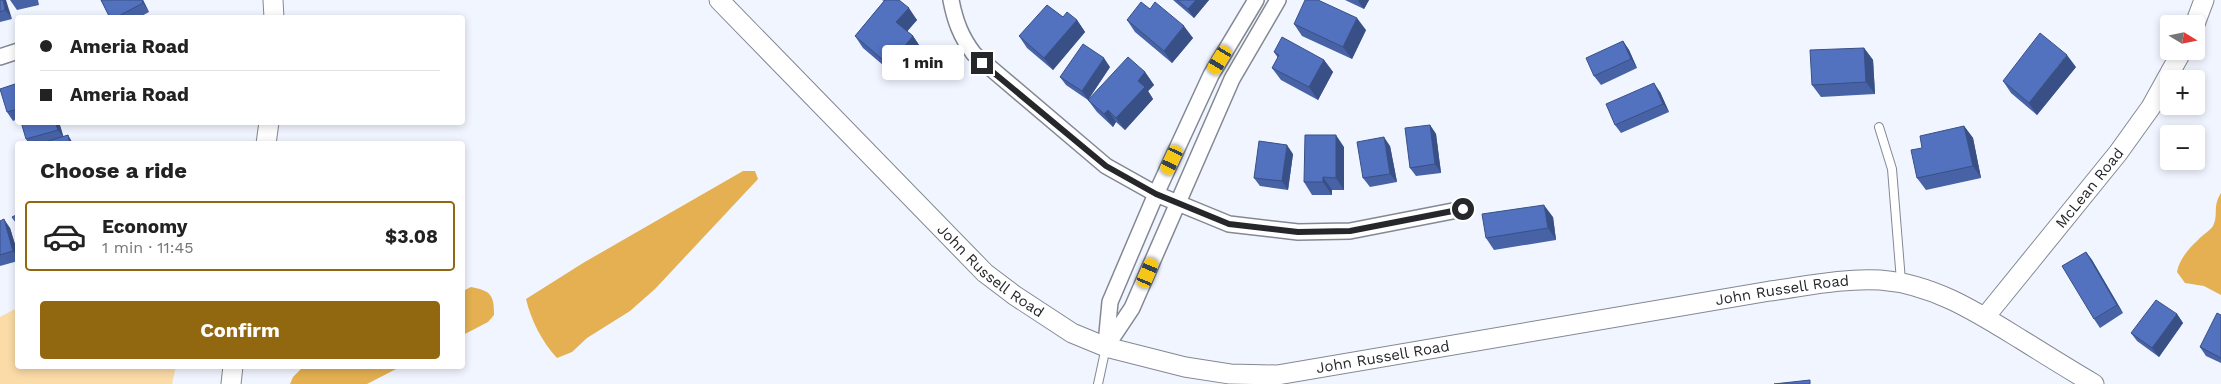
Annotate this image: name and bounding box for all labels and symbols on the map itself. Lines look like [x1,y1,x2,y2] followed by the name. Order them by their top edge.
[2160,15,2205,60] north arrow
[1205,43,1234,77] car
[882,46,964,80] callout: 1 min
[971,52,993,74] route end
[1158,143,1185,177] car
[2052,144,2127,232] street label: McLean Road
[1452,198,1474,220] route start
[933,220,1047,321] street label: John Russell Road
[1135,256,1160,290] car
[1714,271,1850,309] street label: John Russell Road
[1315,337,1451,377] street label: John Russell Road

